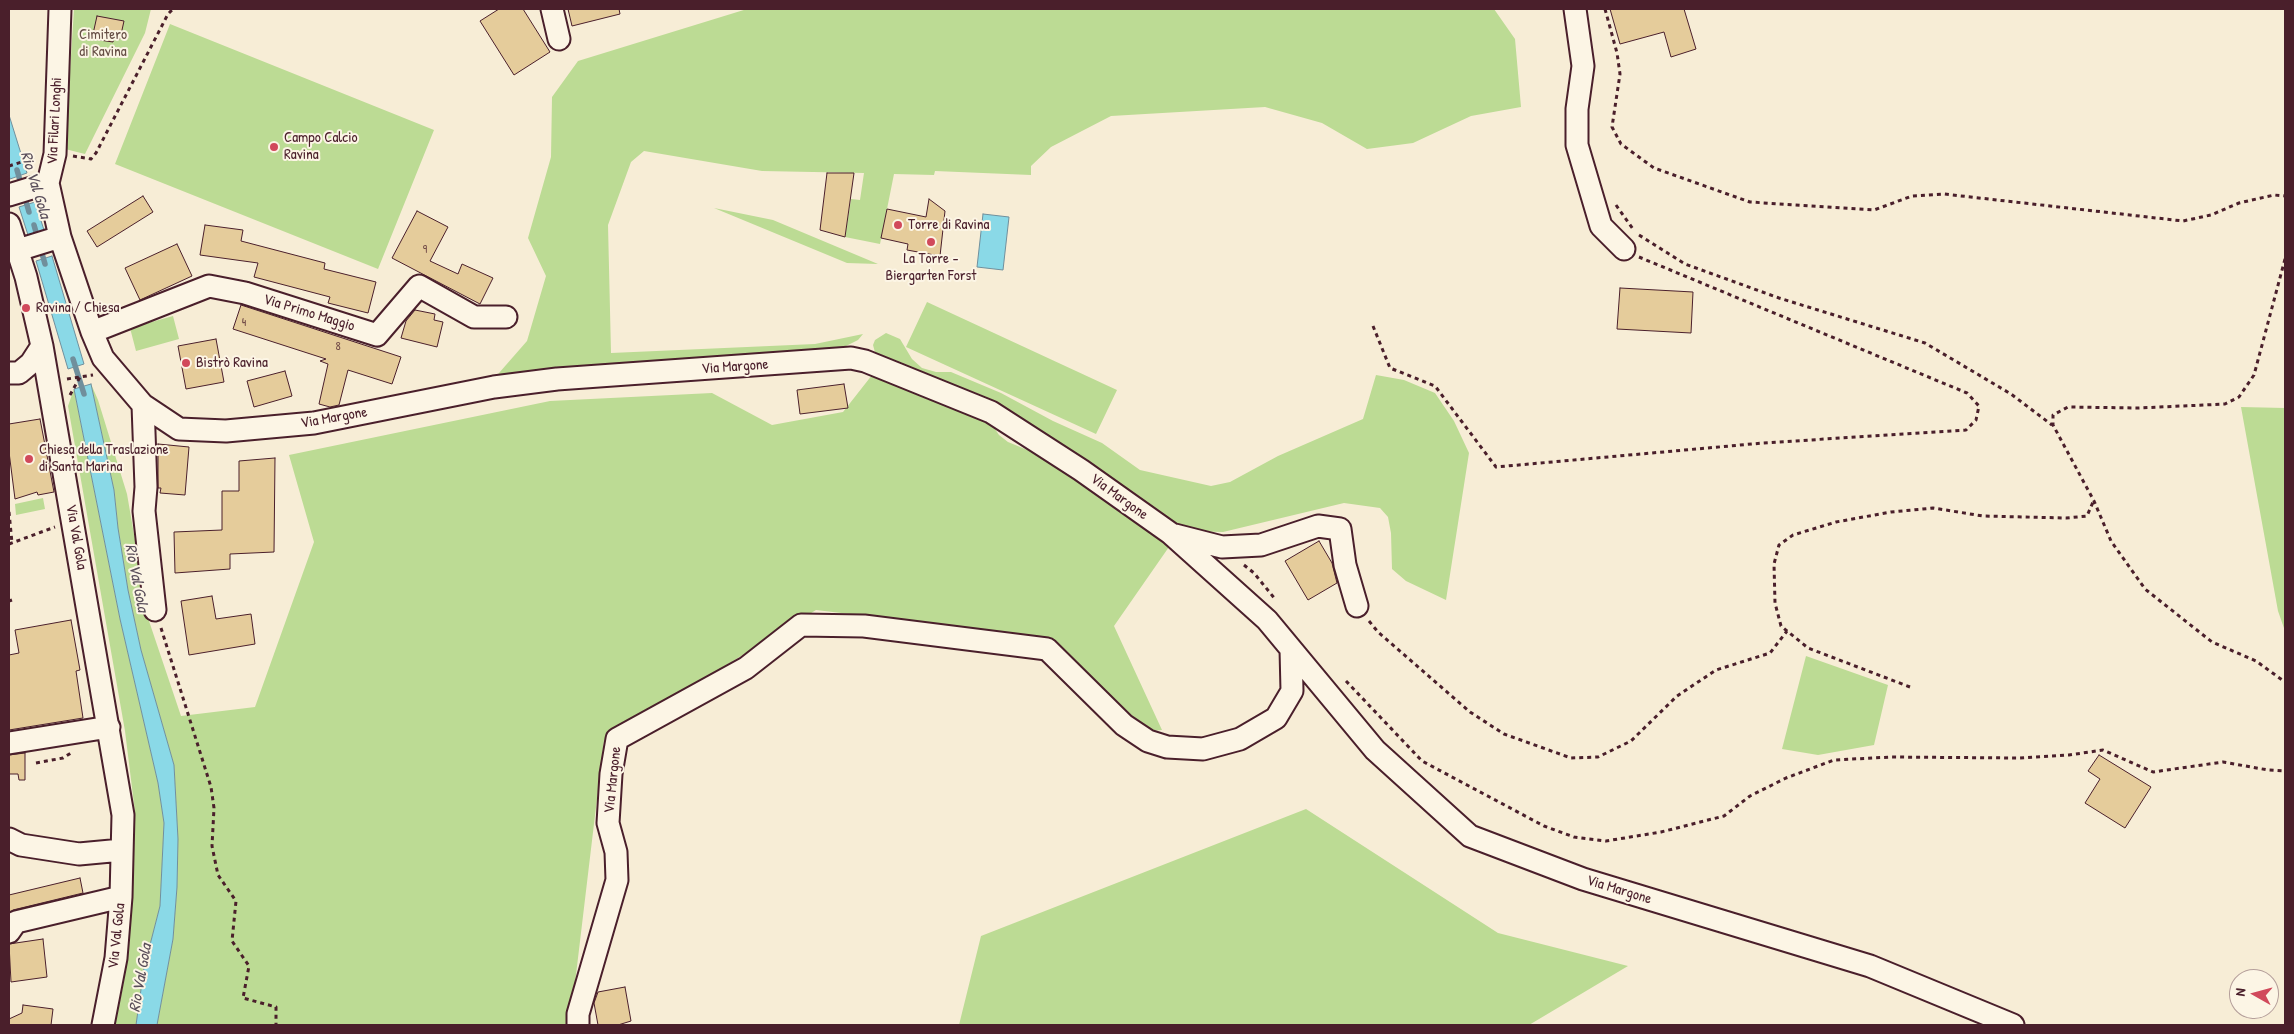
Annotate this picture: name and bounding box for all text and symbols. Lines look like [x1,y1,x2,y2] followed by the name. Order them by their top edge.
[79,26,127,61] park label: Cimitero di Ravina
[44,77,66,165] street label: Via Filari Longhi
[284,129,358,164] place label: Campo Calcio Ravina
[268,141,280,153] marker: Campo Calcio Ravina
[16,149,54,221] water label: Rio Val Gola
[908,216,989,234] place label: Torre di Ravina
[892,219,904,231] marker: Torre di Ravina
[925,236,937,248] marker: La Torre - Biergarten Forst
[423,243,427,257] house number: 9
[886,250,976,285] place label: La Torre - Biergarten Forst
[261,291,357,335] street label: Via Primo Maggio
[36,299,119,317] place label: Ravina / Chiesa
[20,302,32,314] marker: Ravina / Chiesa
[242,316,246,330] house number: 4
[335,340,341,354] house number: 8
[196,354,268,372] place label: Bistrò Ravina
[701,356,769,378] street label: Via Margone
[180,357,192,369] marker: Bistrò Ravina
[299,403,369,433] street label: Via Margone
[39,441,168,476] place label: Chiesa della Traslazione di Santa Marina
[23,453,35,465] marker: Chiesa della Traslazione di Santa Marina
[1087,470,1151,524] street label: Via Margone
[61,503,91,571] street label: Via Val Gola
[120,542,152,614] water label: Rio Val Gola
[601,746,625,814] street label: Via Margone
[1584,872,1654,908] street label: Via Margone
[105,902,129,970] street label: Via Val Gola
[126,942,156,1014] water label: Rio Val Gola
[2229,969,2279,1019] north arrow
[2230,987,2249,997] text: N

